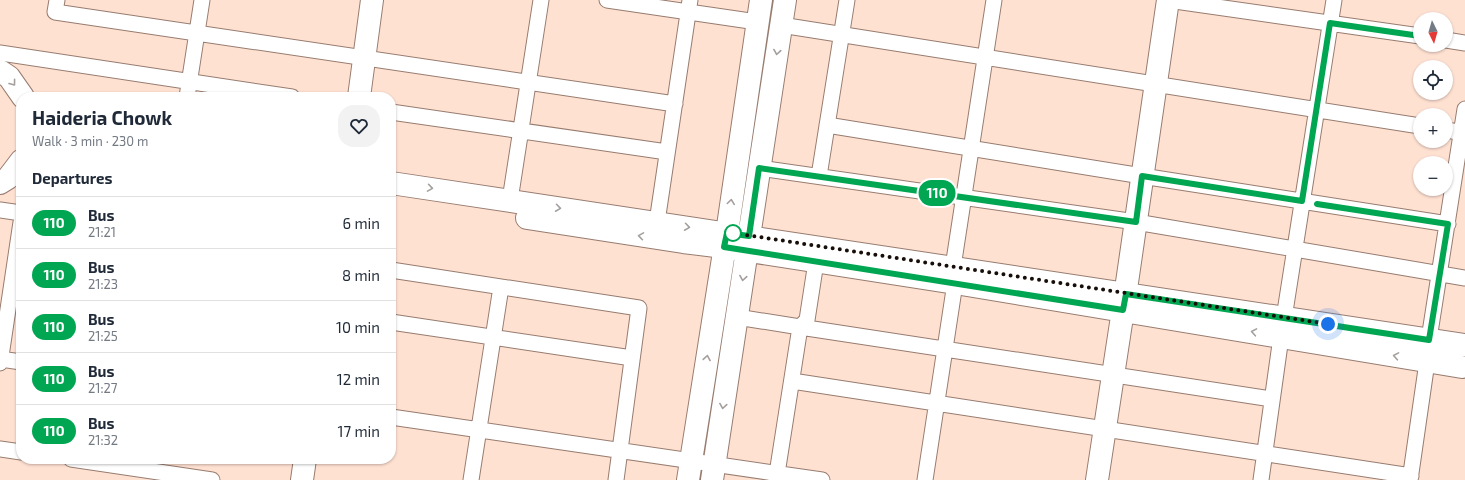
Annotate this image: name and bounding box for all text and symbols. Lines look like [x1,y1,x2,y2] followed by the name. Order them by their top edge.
[1413,12,1453,52] north arrow
[1413,12,1453,196] map controls
[773,49,782,55] one-way arrow
[1413,60,1453,100] button: locate
[8,78,15,85] one-way arrow
[338,105,380,147] button: heart
[32,106,172,129] text: Haideria Chowk
[1413,108,1453,148] button: +
[32,133,148,149] text: Walk · 3 min · 230 m
[1413,156,1453,196] button: −
[32,169,112,187] text: Departures
[914,180,960,206] line badge: 110
[426,183,433,192] one-way arrow
[927,184,947,201] text: 110
[726,199,735,205] one-way arrow
[555,203,561,212] one-way arrow
[88,206,114,224] text: Bus
[44,214,64,231] text: 110
[342,214,380,232] text: 6 min
[684,222,690,231] one-way arrow
[88,224,116,240] text: 21:21
[724,224,742,242] unlabelled marker
[638,232,645,241] one-way arrow
[88,258,114,276] text: Bus
[44,266,64,283] text: 110
[342,266,380,284] text: 8 min
[739,275,748,281] one-way arrow
[88,276,118,292] text: 21:23
[88,310,114,328] text: Bus
[1318,314,1338,334] your location
[44,318,64,335] text: 110
[336,318,380,336] text: 10 min
[88,328,118,344] text: 21:25
[1251,328,1257,337] one-way arrow
[1393,352,1399,361] one-way arrow
[702,355,711,362] one-way arrow
[88,362,114,380] text: Bus
[44,370,64,387] text: 110
[337,370,380,388] text: 12 min
[88,380,118,396] text: 21:27
[719,403,728,409] one-way arrow
[88,414,114,432] text: Bus
[44,422,64,439] text: 110
[337,422,380,440] text: 17 min
[88,432,118,448] text: 21:32

